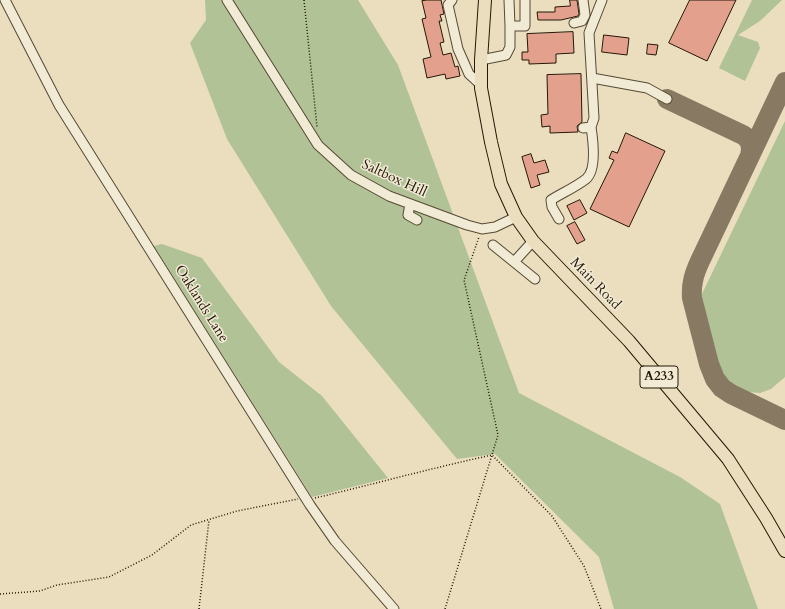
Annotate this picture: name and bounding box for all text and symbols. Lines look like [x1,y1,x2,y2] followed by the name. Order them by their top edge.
[359,157,429,201] street label: Saltbox Hill
[566,255,624,313] street label: Main Road
[171,262,231,346] street label: Oaklands Lane
[640,366,678,388] road number: A233

